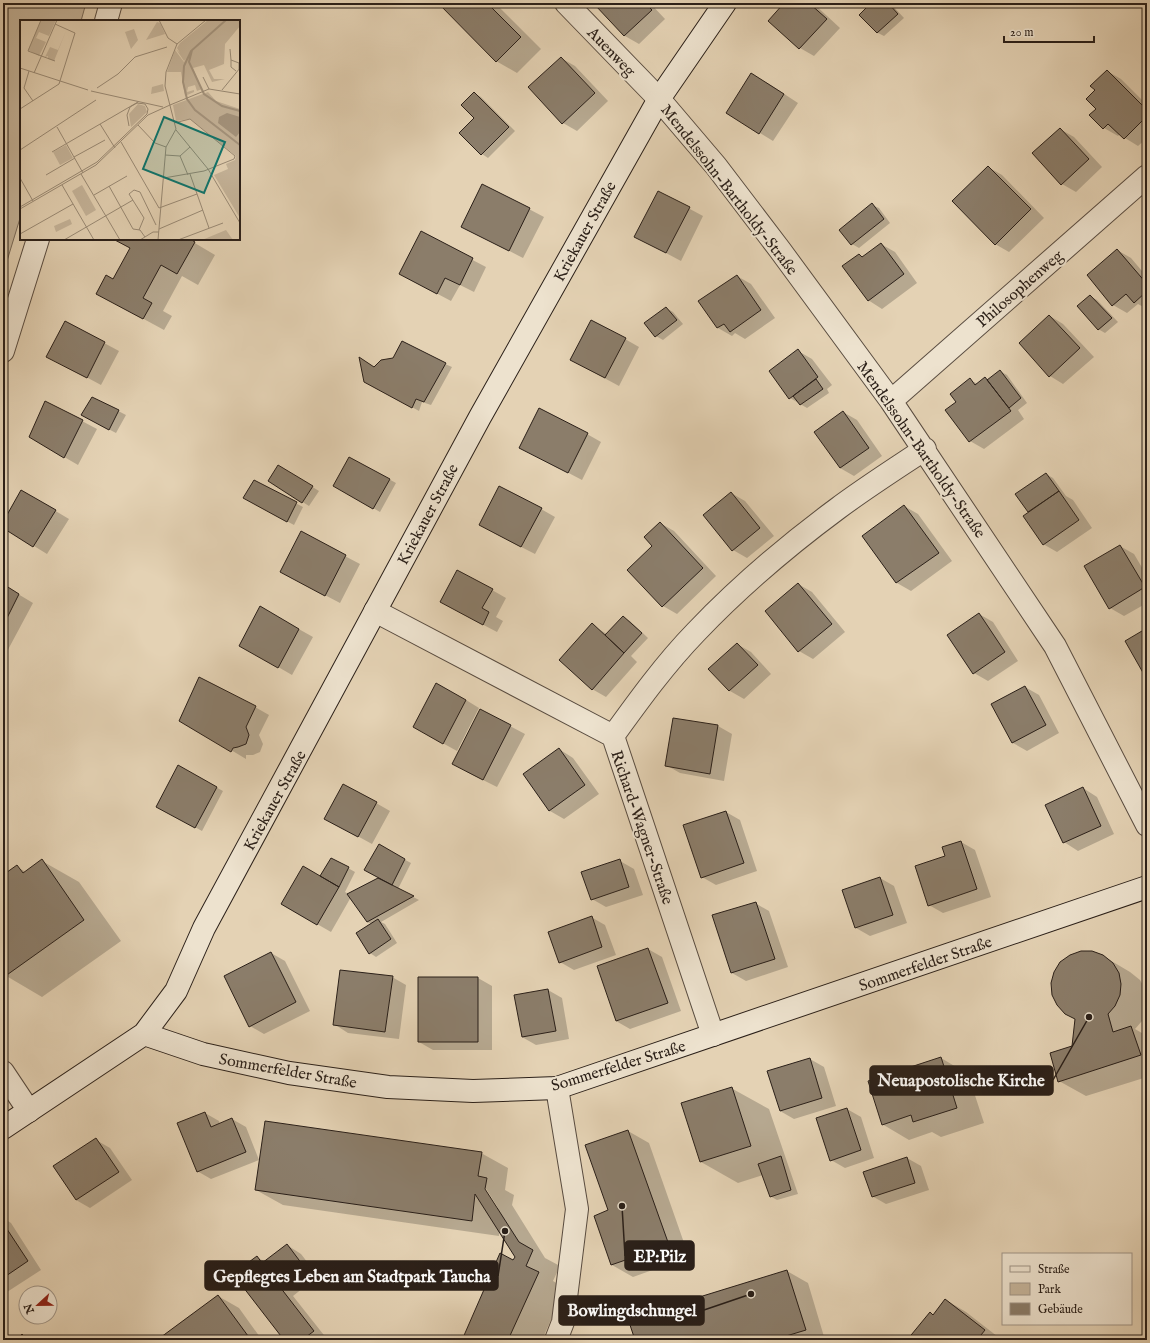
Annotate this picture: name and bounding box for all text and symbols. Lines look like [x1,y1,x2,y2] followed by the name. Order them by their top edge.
[1004,18,1094,44] scale bar
[20,20,240,240] inset map
[581,23,639,82] street label: Auenweg
[1010,25,1033,40] text: 20 m
[655,101,801,280] street label: Mendelssohn-Bartholdy-Straße
[550,178,622,286] street label: Kriekauer Straße
[973,246,1068,333] street label: Philosophenweg
[852,358,989,542] street label: Mendelssohn-Bartholdy-Straße
[394,461,464,569] street label: Kriekauer Straße
[240,747,312,855] street label: Kriekauer Straße
[605,748,677,907] street label: Richard-Wagner-Straße
[856,933,995,997] street label: Sommerfelder Straße
[549,1037,688,1097] street label: Sommerfelder Straße
[217,1050,358,1094] street label: Sommerfelder Straße
[870,1066,1053,1095] callout: Neuapostolische Kirche
[876,1071,1045,1092] text: Neuapostolische Kirche
[625,1241,694,1270] callout: EP:Pilz
[634,1247,687,1268] text: EP:Pilz
[1002,1253,1132,1325] legend
[205,1261,498,1290] callout: Gepflegtes Leben am Stadtpark Taucha
[1038,1262,1070,1277] text: Straße
[213,1267,491,1288] text: Gepflegtes Leben am Stadtpark Taucha
[1038,1282,1061,1297] text: Park
[18,1285,58,1325] north arrow
[559,1296,704,1325] callout: Bowlingdschungel
[21,1301,38,1316] text: N
[567,1301,697,1322] text: Bowlingdschungel
[1038,1302,1083,1317] text: Gebäude

